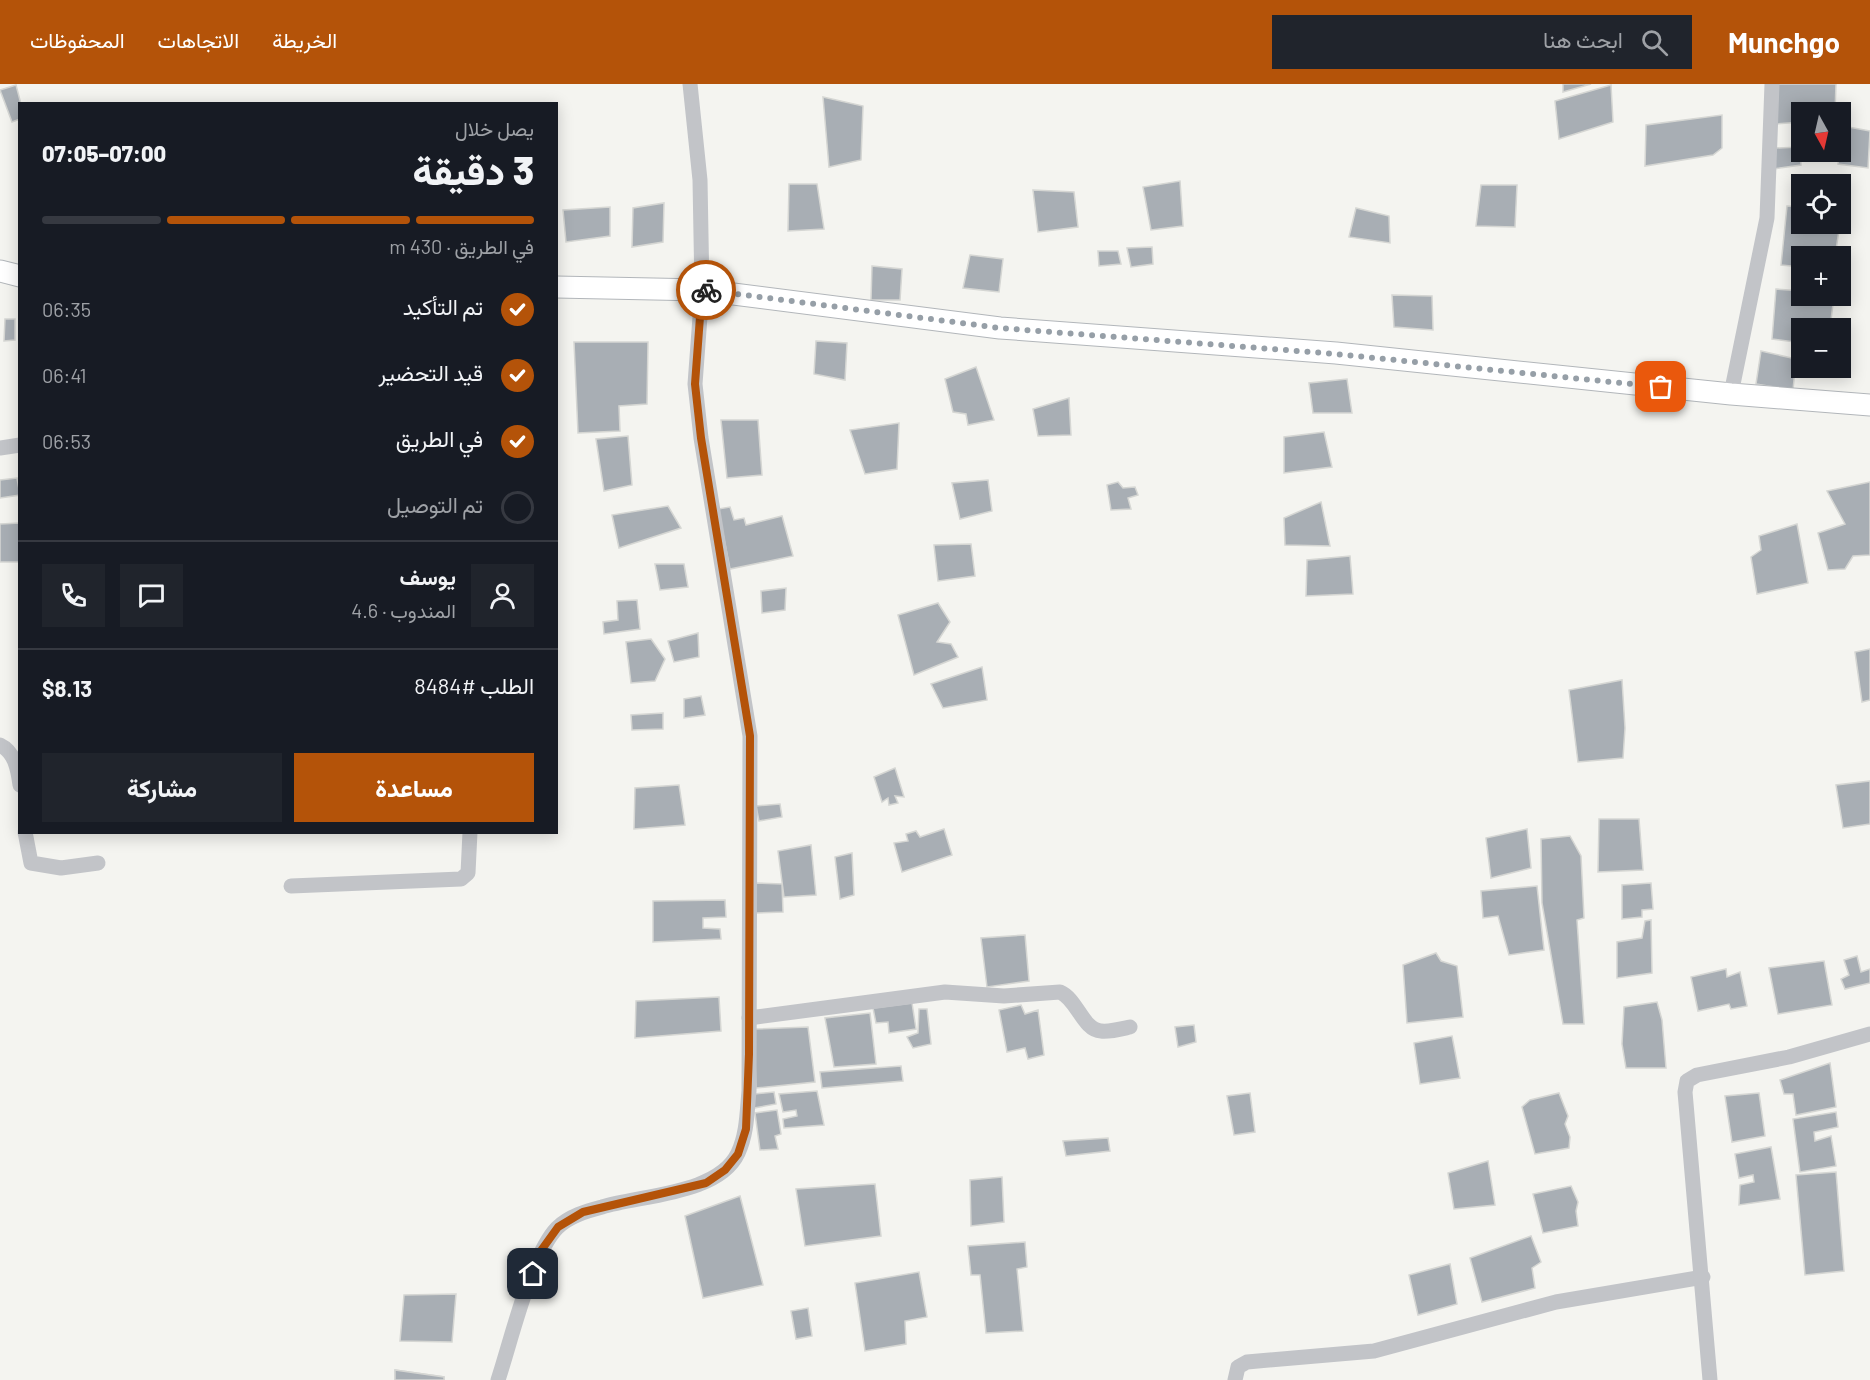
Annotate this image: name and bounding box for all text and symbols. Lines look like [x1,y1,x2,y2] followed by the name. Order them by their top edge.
[1272,15,1692,69] search box
[1728,25,1840,59] text: Munchgo
[1543,26,1623,52] text: ابحث هنا
[1638,26,1671,59] icon: search
[30,27,125,52] text: المحفوظات
[158,27,239,52] text: الاتجاهات
[272,27,337,52] text: الخريطة
[1791,102,1851,162] north arrow
[1791,102,1851,378] map controls
[455,116,534,140] text: يصل خلال
[42,140,166,166] text: 07:00–07:05
[412,146,534,193] text: 3 دقيقة
[1791,174,1851,234] button: locate
[389,234,534,258] text: في الطريق · 430 m
[1791,246,1851,306] button: +
[676,260,736,320] courier
[690,274,723,307] icon: bike
[403,293,483,319] text: تم التأكيد
[501,293,534,326] icon: check
[42,297,91,321] text: 06:35
[1791,318,1851,378] button: −
[378,359,483,385] text: قيد التحضير
[501,359,534,392] icon: check
[1635,361,1686,412] pin
[42,363,87,387] text: 06:41
[1644,370,1677,403] icon: bag
[396,425,483,451] text: في الطريق
[501,425,534,458] icon: check
[42,429,91,453] text: 06:53
[387,491,483,517] text: تم التوصيل
[400,563,456,589] text: يوسف
[42,564,105,627] button: phone
[120,564,183,627] button: chat
[471,564,534,627] button: person
[351,598,456,622] text: المندوب · 4.6
[414,672,534,698] text: الطلب #8484
[42,675,92,701] text: $8.13
[42,753,282,822] button: مشاركة
[294,753,534,822] button: مساعدة
[507,1248,558,1299] pin
[516,1257,549,1290] icon: home

